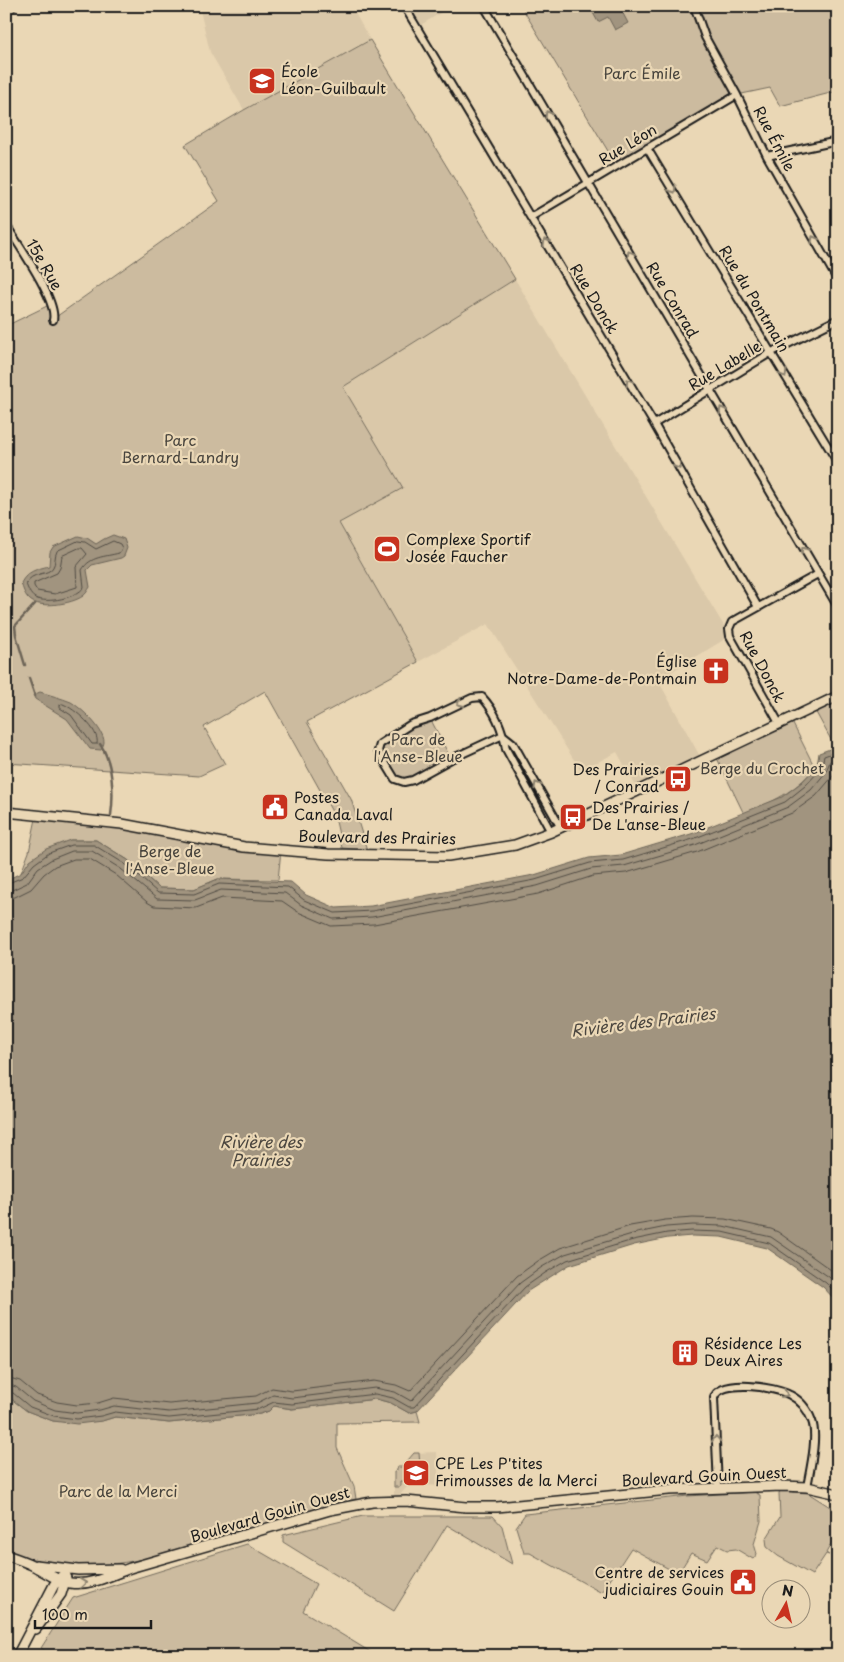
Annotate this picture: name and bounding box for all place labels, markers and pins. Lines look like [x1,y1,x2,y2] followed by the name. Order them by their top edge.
[281,59,386,99] place label: École Léon-Guilbault
[247,66,277,96] school or university icon: École Léon-Guilbault
[406,527,531,567] place label: Complexe Sportif Josée Faucher
[372,534,402,564] sports icon: Complexe Sportif Josée Faucher
[507,649,697,689] place label: Église Notre-Dame-de-Pontmain
[701,656,731,686] church icon: Église Notre-Dame-de-Pontmain
[572,757,659,797] place label: Des Prairies / Conrad
[663,764,693,794] bus stop icon: Des Prairies / Conrad
[294,785,393,825] place label: Postes Canada Laval
[260,792,290,822] public building icon: Postes Canada Laval
[592,795,706,835] place label: Des Prairies / De L'anse-Bleue
[558,802,588,832] bus stop icon: Des Prairies / De L'anse-Bleue
[704,1331,802,1371] place label: Résidence Les Deux Aires
[670,1338,700,1368] building icon: Résidence Les Deux Aires
[435,1451,598,1491] place label: CPE Les P'tites Frimousses de la Merci
[401,1458,431,1488] school or university icon: CPE Les P'tites Frimousses de la Merci
[594,1560,724,1600] place label: Centre de services judiciaires Gouin
[728,1567,758,1597] public building icon: Centre de services judiciaires Gouin

